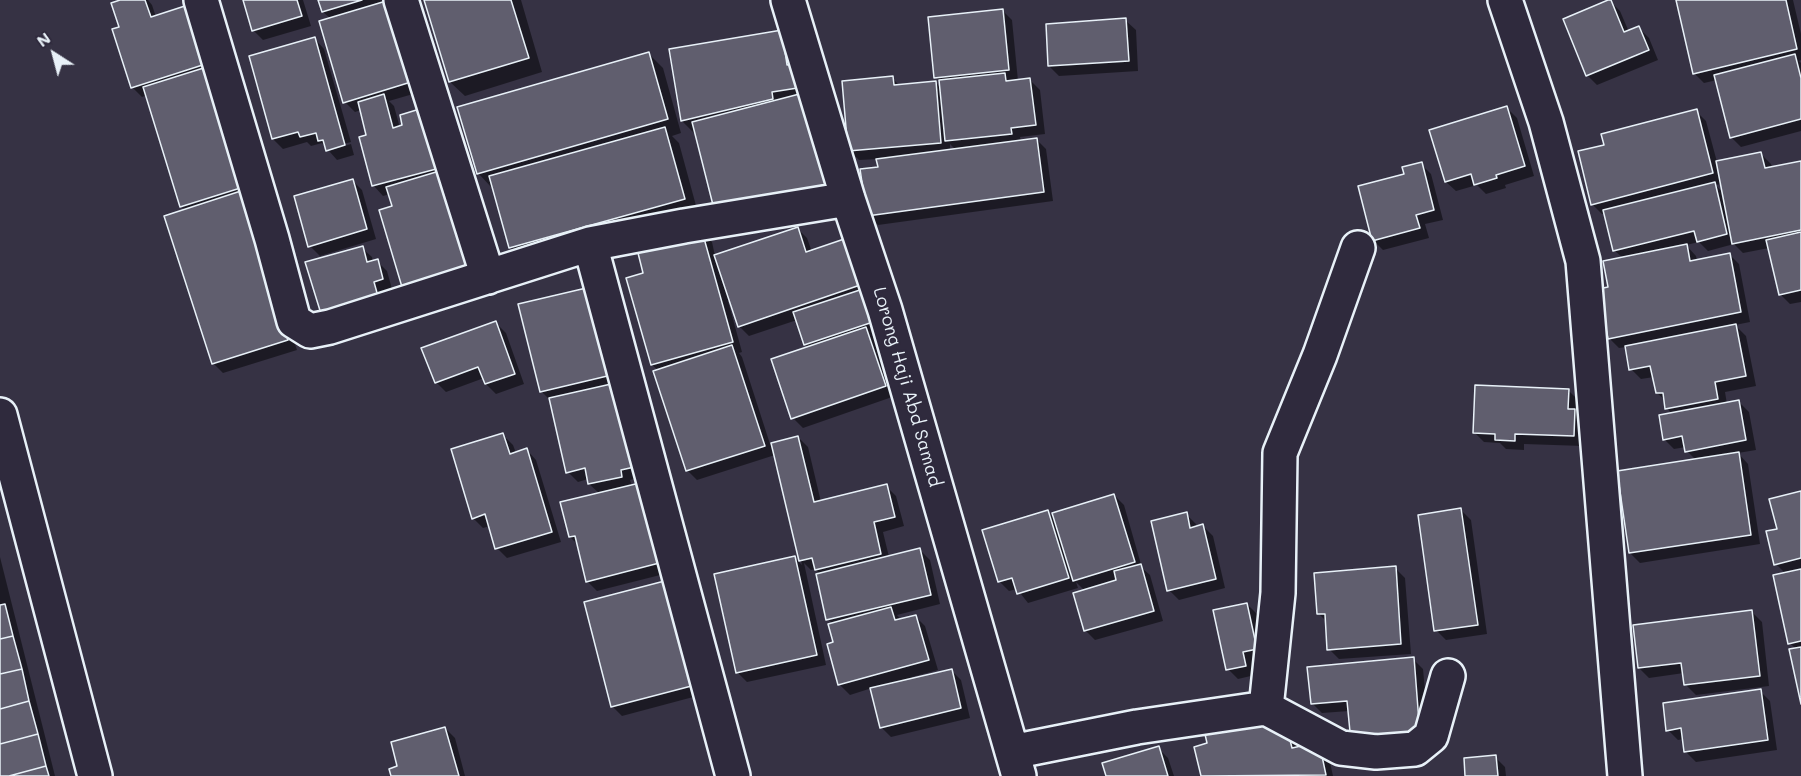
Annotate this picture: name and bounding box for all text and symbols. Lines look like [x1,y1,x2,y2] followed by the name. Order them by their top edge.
[24,24,84,84] north arrow
[32,27,54,51] text: N
[868,285,946,489] street label: Lorong Haji Abd Samad

